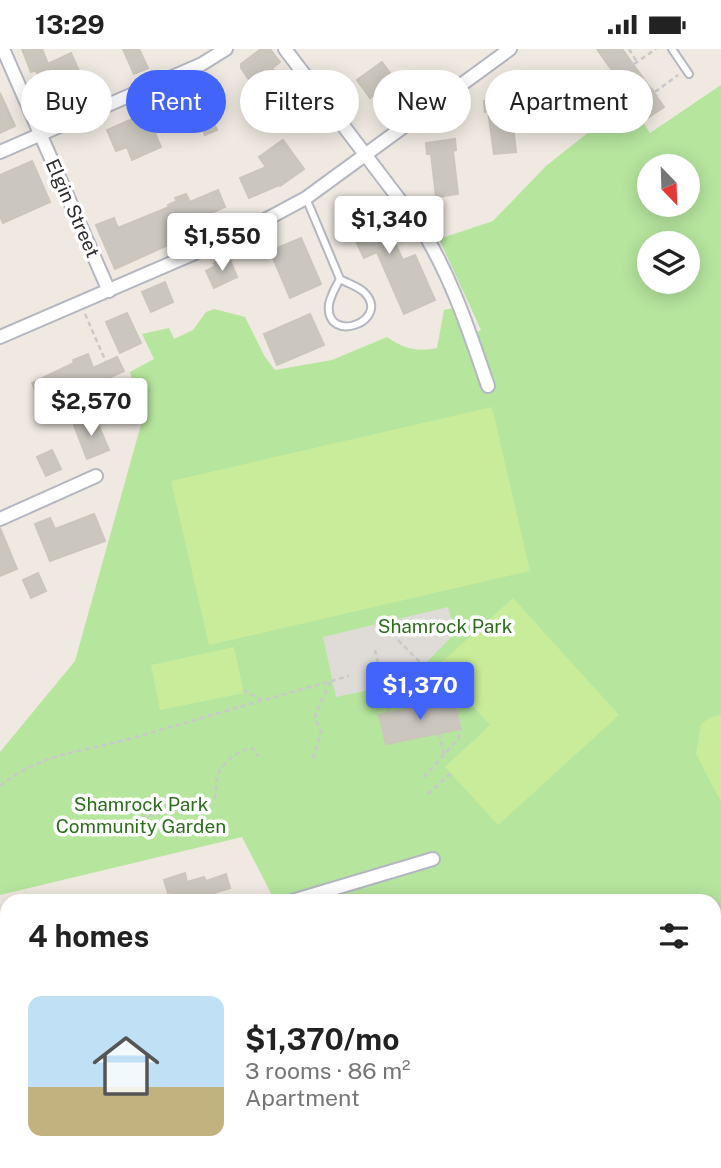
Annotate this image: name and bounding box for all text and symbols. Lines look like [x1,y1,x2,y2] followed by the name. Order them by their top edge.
[35,9,105,40] text: 13:29
[21,70,112,133] chip: Buy
[126,70,226,133] chip: Rent
[240,70,359,133] chip: Filters
[373,70,471,133] chip: New
[485,70,653,133] chip: Apartment
[637,154,700,217] north arrow
[637,154,700,294] map controls
[42,155,104,261] street label: Elgin Street
[332,197,446,256] pin: $1,340
[351,205,428,232] text: $1,340
[165,213,279,273] pin: $1,550
[183,222,261,249] text: $1,550
[637,231,700,294] button: layers
[34,379,148,438] pin: $2,570
[50,387,132,414] text: $2,570
[378,615,513,637] park label: Shamrock Park
[363,663,477,722] pin: $1,370
[382,671,458,698] text: $1,370
[56,793,226,837] park label: Shamrock Park Community Garden
[655,917,693,955] icon: filters
[28,918,149,954] text: 4 homes
[245,1021,399,1057] text: $1,370/mo
[84,1024,168,1108] icon: home
[245,1057,411,1084] text: 3 rooms · 86 m²
[245,1084,360,1111] text: Apartment

